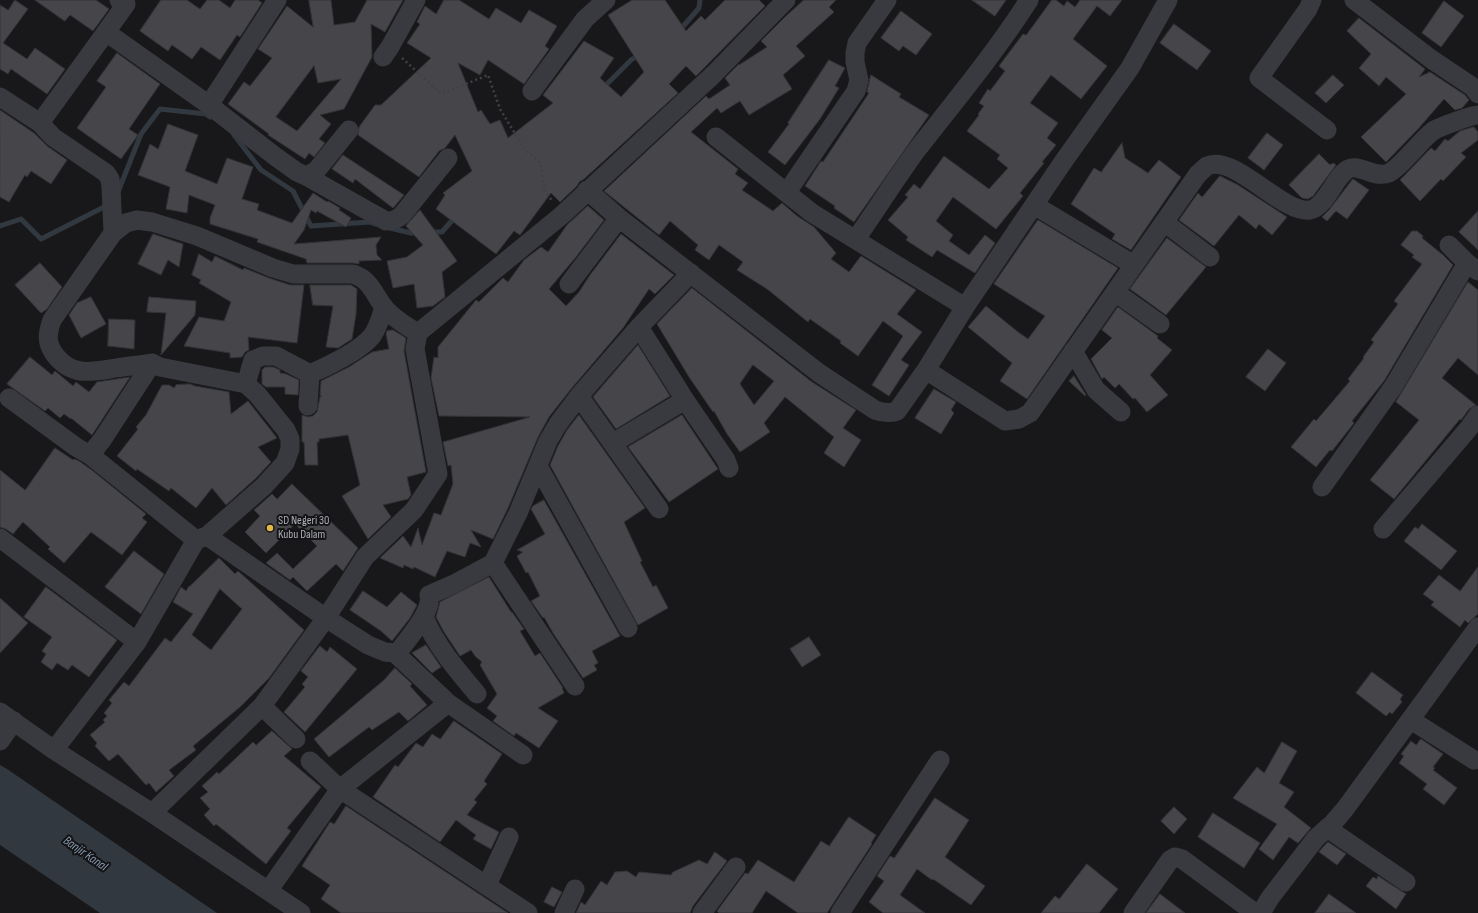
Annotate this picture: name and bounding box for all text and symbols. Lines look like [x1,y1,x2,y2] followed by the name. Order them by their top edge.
[278,514,329,542] place label: SD Negeri 30 Kubu Dalam
[265,523,275,533] marker: SD Negeri 30 Kubu Dalam
[60,833,110,875] water label: Banjir Kanal

